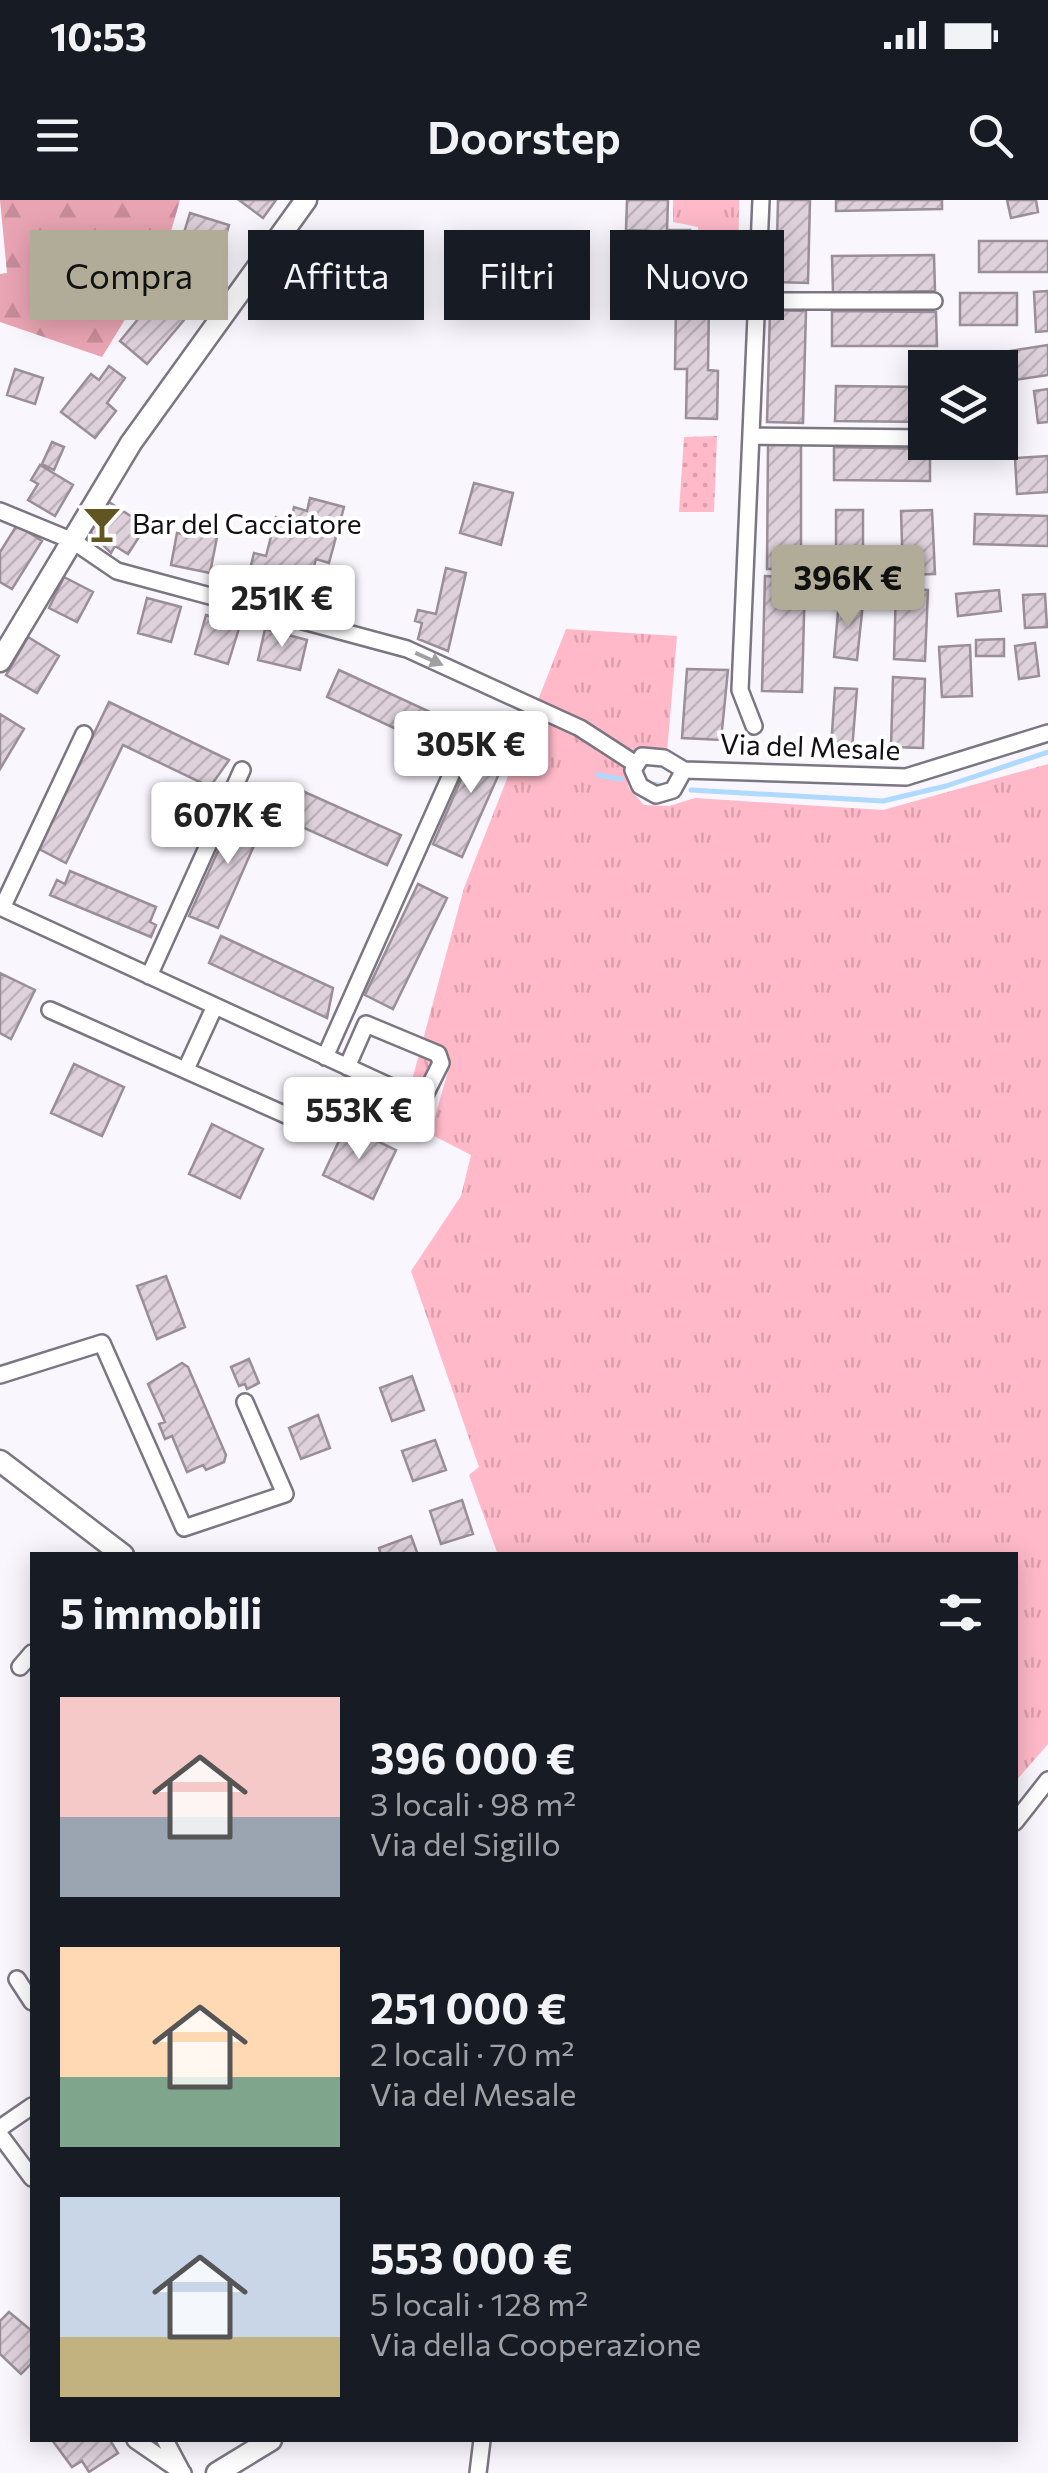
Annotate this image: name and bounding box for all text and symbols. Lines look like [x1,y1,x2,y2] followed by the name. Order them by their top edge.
[50,12,147,59] text: 10:53
[30,108,85,163] icon: menu
[427,108,621,163] text: Doorstep
[963,108,1018,163] icon: search
[30,230,228,320] chip: Compra
[248,230,424,320] chip: Affitta
[444,230,590,320] chip: Filtri
[610,230,784,320] chip: Nuovo
[908,350,1018,460] map controls
[908,350,1018,460] button: layers
[81,503,123,545] bar icon: Bar del Cacciatore
[132,506,362,540] place label: Bar del Cacciatore
[767,545,929,630] pin: 396K €
[793,557,903,597] text: 396K €
[201,565,363,650] pin: 251K €
[231,577,333,617] text: 251K €
[415,651,444,668] one-way arrow
[390,711,552,796] pin: 305K €
[416,723,526,763] text: 305K €
[719,726,901,766] street label: Via del Mesale
[147,782,309,867] pin: 607K €
[173,794,283,834] text: 607K €
[278,1077,440,1162] pin: 553K €
[306,1089,412,1129] text: 553K €
[933,1585,988,1640] icon: filters
[60,1586,262,1638] text: 5 immobili
[370,1731,576,1783] text: 396 000 €
[140,1737,260,1857] icon: home
[370,1783,576,1823] text: 3 locali · 98 m²
[370,1823,561,1863] text: Via del Sigillo
[370,1981,567,2033] text: 251 000 €
[140,1987,260,2107] icon: home
[370,2033,574,2073] text: 2 locali · 70 m²
[370,2073,576,2113] text: Via del Mesale
[370,2231,573,2283] text: 553 000 €
[140,2237,260,2357] icon: home
[370,2283,588,2323] text: 5 locali · 128 m²
[370,2323,701,2363] text: Via della Cooperazione

